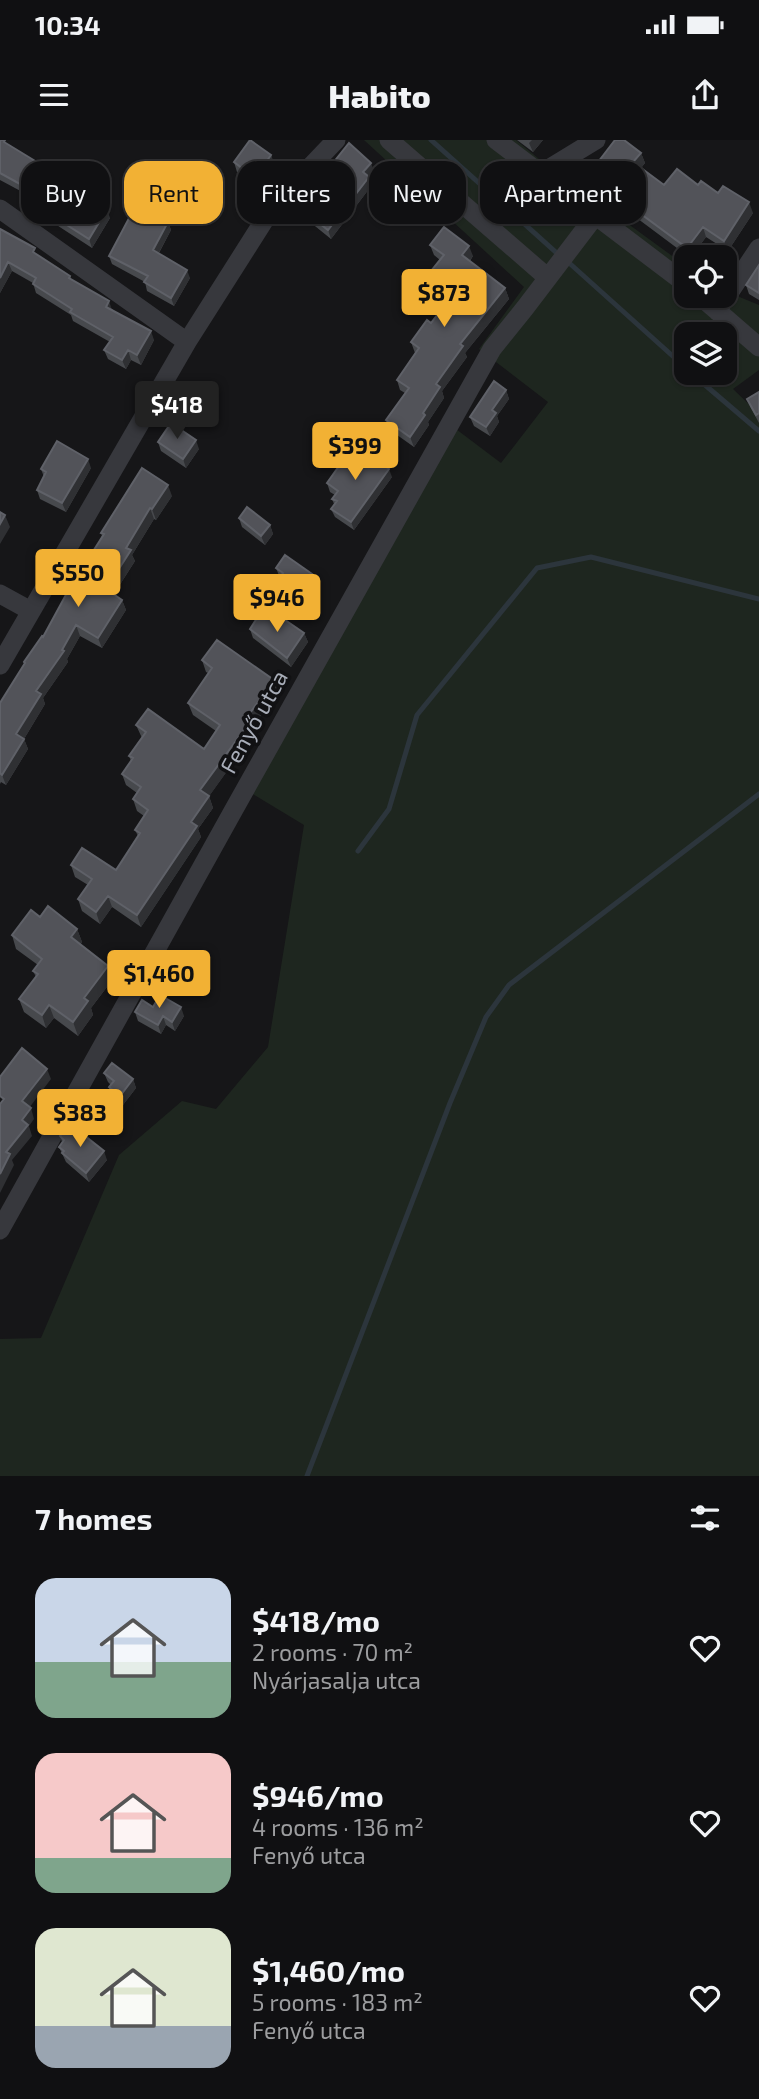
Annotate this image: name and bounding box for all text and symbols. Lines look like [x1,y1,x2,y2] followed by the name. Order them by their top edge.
[35,9,101,40] text: 10:34
[35,76,73,114] icon: menu
[328,76,431,114] text: Habito
[686,76,724,114] icon: share
[21,161,110,224] chip: Buy
[124,161,223,224] chip: Rent
[237,161,355,224] chip: Filters
[369,161,466,224] chip: New
[480,161,646,224] chip: Apartment
[674,245,737,385] map controls
[674,245,737,308] button: locate
[403,270,485,329] pin: $873
[418,278,470,306] text: $873
[674,322,737,385] button: layers
[136,382,218,441] pin: $418
[151,390,203,418] text: $418
[314,422,396,482] pin: $399
[328,431,382,459] text: $399
[37,550,119,609] pin: $550
[51,558,105,586] text: $550
[236,574,318,634] pin: $946
[249,583,305,611] text: $946
[213,665,293,778] street label: Fenyő utca
[102,950,216,1010] pin: $1,460
[123,959,195,987] text: $1,460
[39,1090,121,1149] pin: $383
[53,1098,107,1126] text: $383
[686,1499,724,1537] icon: filters
[35,1500,152,1536] text: 7 homes
[252,1602,380,1638] text: $418/mo
[91,1606,175,1690] icon: home
[686,1629,724,1667] icon: heart
[252,1638,413,1666] text: 2 rooms · 70 m²
[252,1666,421,1694] text: Nyárjasalja utca
[252,1777,384,1813] text: $946/mo
[91,1781,175,1865] icon: home
[686,1804,724,1842] icon: heart
[252,1813,424,1841] text: 4 rooms · 136 m²
[252,1841,366,1869] text: Fenyő utca
[252,1952,405,1988] text: $1,460/mo
[91,1956,175,2040] icon: home
[686,1979,724,2017] icon: heart
[252,1988,423,2016] text: 5 rooms · 183 m²
[252,2016,366,2044] text: Fenyő utca

